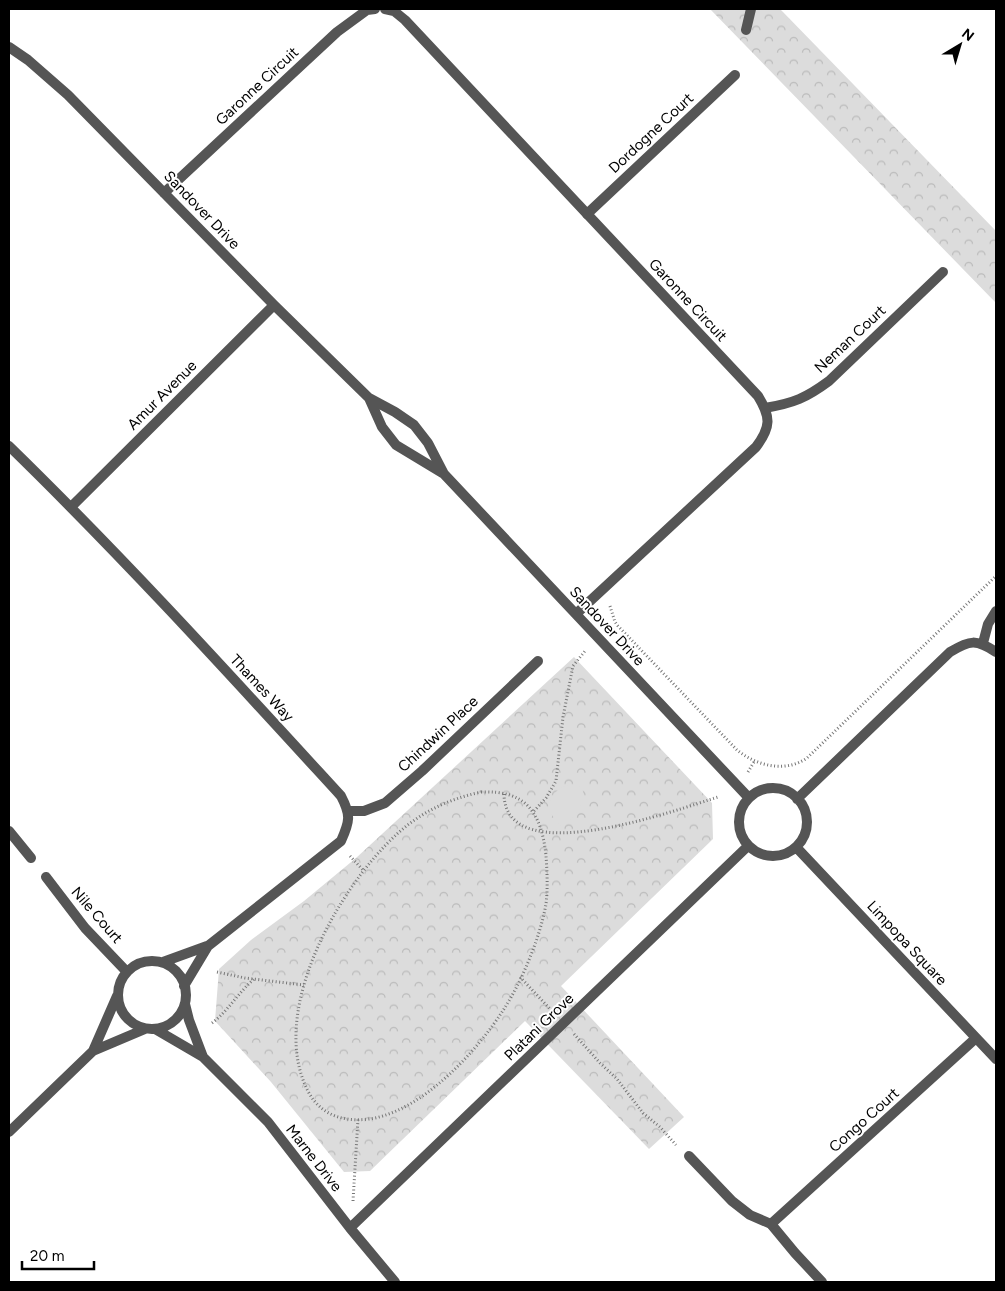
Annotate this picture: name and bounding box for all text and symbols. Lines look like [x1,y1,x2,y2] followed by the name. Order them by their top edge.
[935,20,985,70] north arrow
[958,25,977,45] text: N
[212,43,302,129] street label: Garonne Circuit
[605,89,697,177] street label: Dordogne Court
[160,167,244,253] street label: Sandover Drive
[645,255,731,345] street label: Garonne Circuit
[811,301,890,377] street label: Neman Court
[124,357,200,433] street label: Amur Avenue
[566,583,648,669] street label: Sandover Drive
[226,651,298,725] street label: Thames Way
[394,692,482,776] street label: Chindwin Place
[68,883,127,947] street label: Nile Court
[863,897,951,989] street label: Limpopa Square
[501,990,577,1064] street label: Platani Grove
[825,1084,903,1156] street label: Congo Court
[282,1121,346,1195] street label: Marne Drive
[22,1238,95,1270] scale bar
[30,1247,64,1265] text: 20 m

